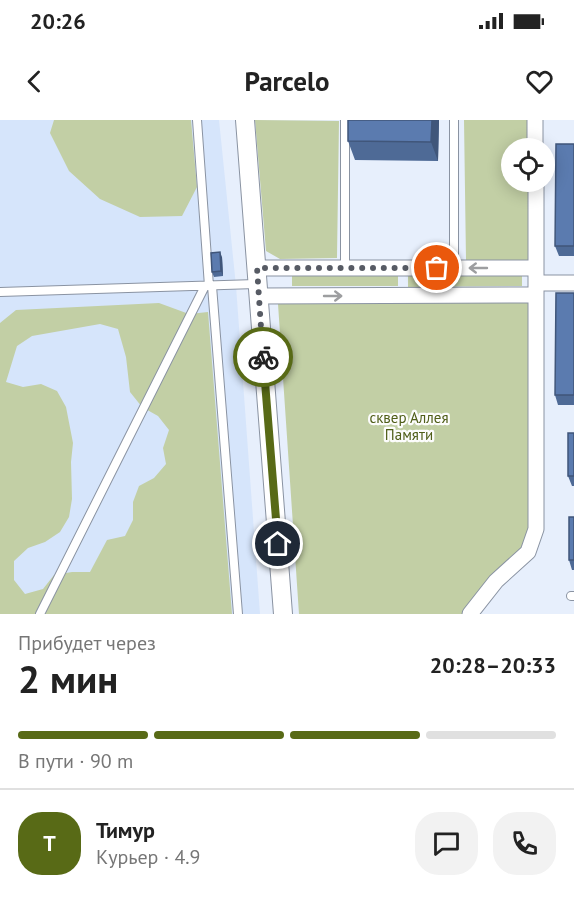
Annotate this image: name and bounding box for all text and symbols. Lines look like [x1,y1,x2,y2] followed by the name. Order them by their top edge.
[30,7,86,35] text: 20:26
[245,64,329,98] text: Parcelo
[18,65,51,98] icon: back
[523,65,556,98] icon: heart
[501,138,555,192] map controls
[501,138,555,192] button: locate
[411,242,462,293] pin
[420,251,453,284] icon: bag
[468,262,488,274] one-way arrow
[322,290,342,302] one-way arrow
[233,327,293,387] courier
[247,341,280,374] icon: bike
[369,408,449,444] park label: сквер Аллея Памяти
[252,518,303,569] pin
[261,527,294,560] icon: home
[18,630,156,656] text: Прибудет через
[430,651,556,679] text: 20:28–20:33
[18,653,118,704] text: 2 мин
[18,748,133,774] text: В пути · 90 m
[415,812,478,875] button: chat
[493,812,556,875] button: phone
[96,816,155,844] text: Тимур
[43,829,56,857] text: Т
[96,844,200,870] text: Курьер · 4.9

